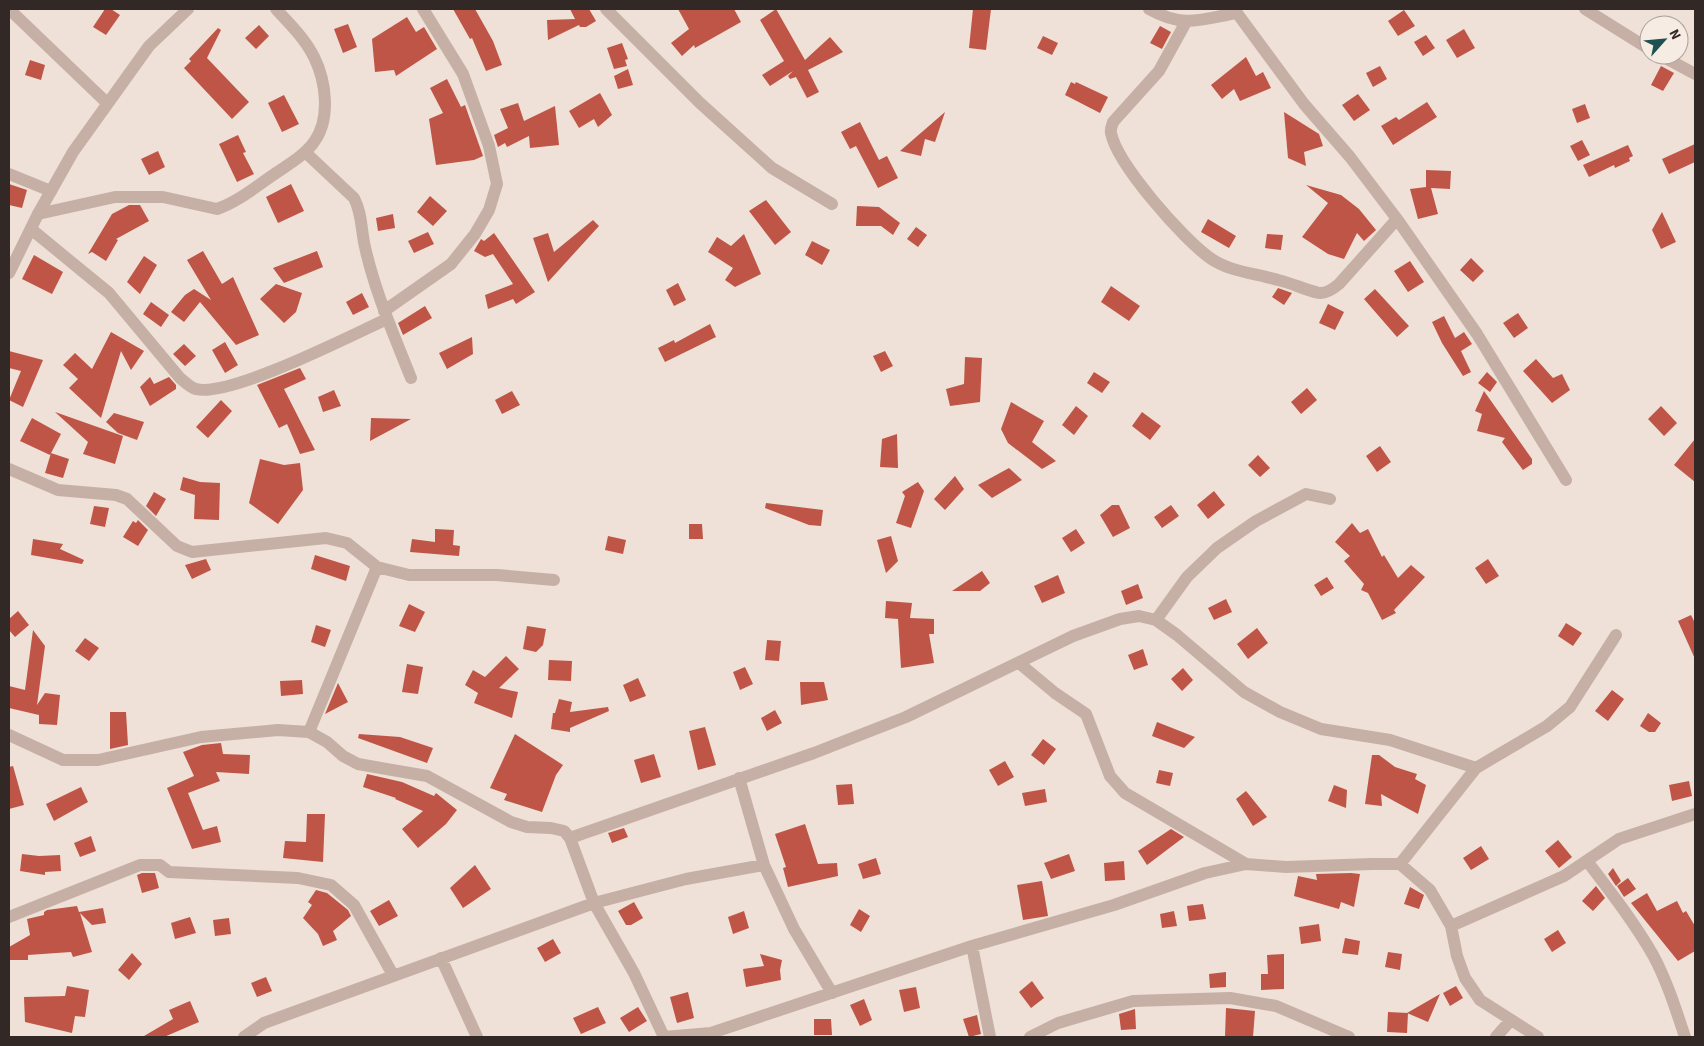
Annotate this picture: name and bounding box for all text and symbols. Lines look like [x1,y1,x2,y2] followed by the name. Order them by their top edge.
[1639,15,1689,65] north arrow
[1664,26,1686,43] text: N

